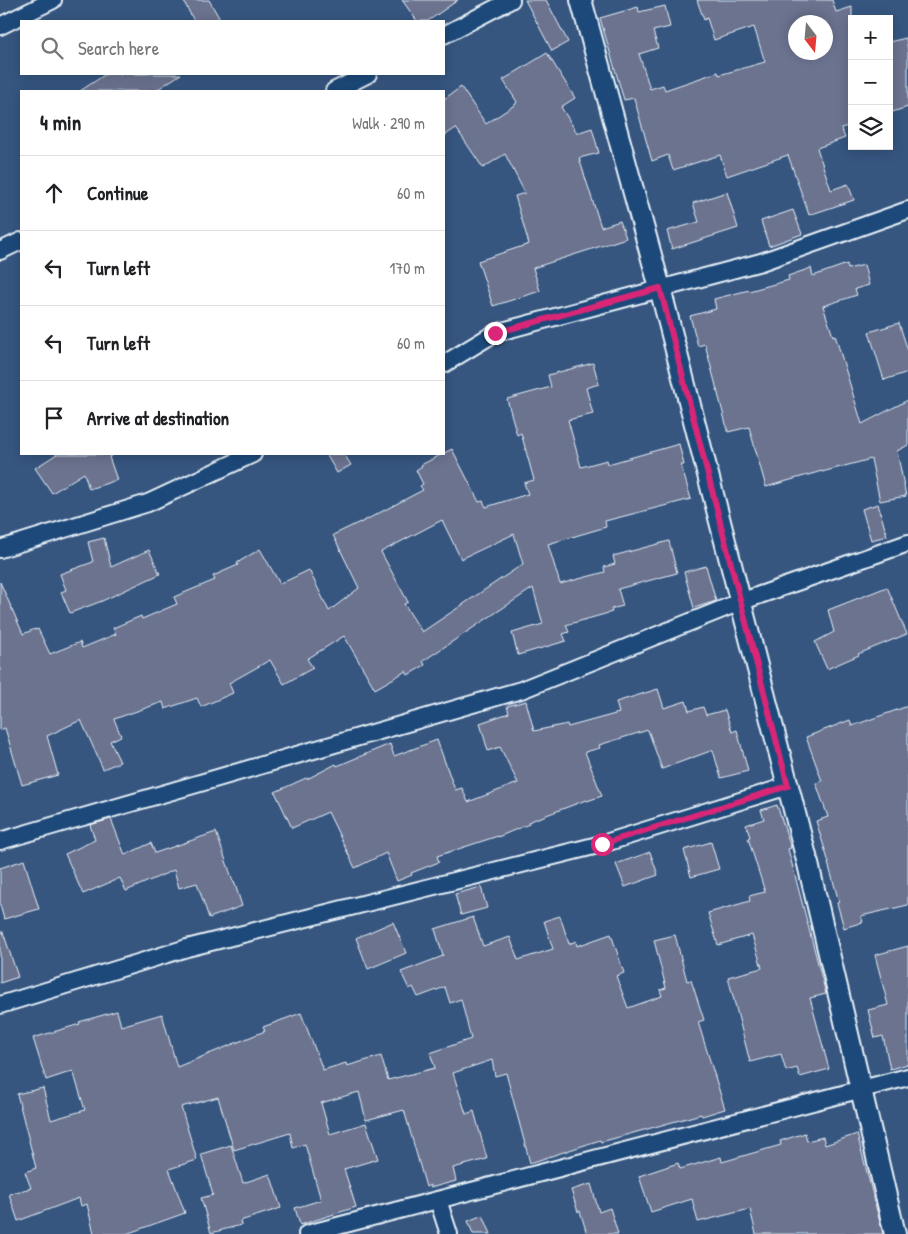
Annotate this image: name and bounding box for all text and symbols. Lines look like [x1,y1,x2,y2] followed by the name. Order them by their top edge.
[788,15,833,60] north arrow
[848,15,893,150] map controls
[848,15,893,60] button: +
[20,20,445,75] search box
[38,34,66,62] icon: search
[78,35,159,61] text: Search here
[848,60,893,105] button: −
[848,105,893,150] button: layers
[40,108,81,137] text: 4 min
[352,112,425,134] text: Walk · 290 m
[40,179,68,207] icon: ahead
[87,180,148,206] text: Continue
[397,182,425,204] text: 60 m
[40,254,68,282] icon: left
[87,255,150,281] text: Turn left
[390,257,425,279] text: 170 m
[484,322,507,345] route end
[40,329,68,357] icon: left
[87,330,150,356] text: Turn left
[397,332,425,354] text: 60 m
[40,404,68,432] icon: arrive
[87,405,229,431] text: Arrive at destination
[591,833,614,856] route start

